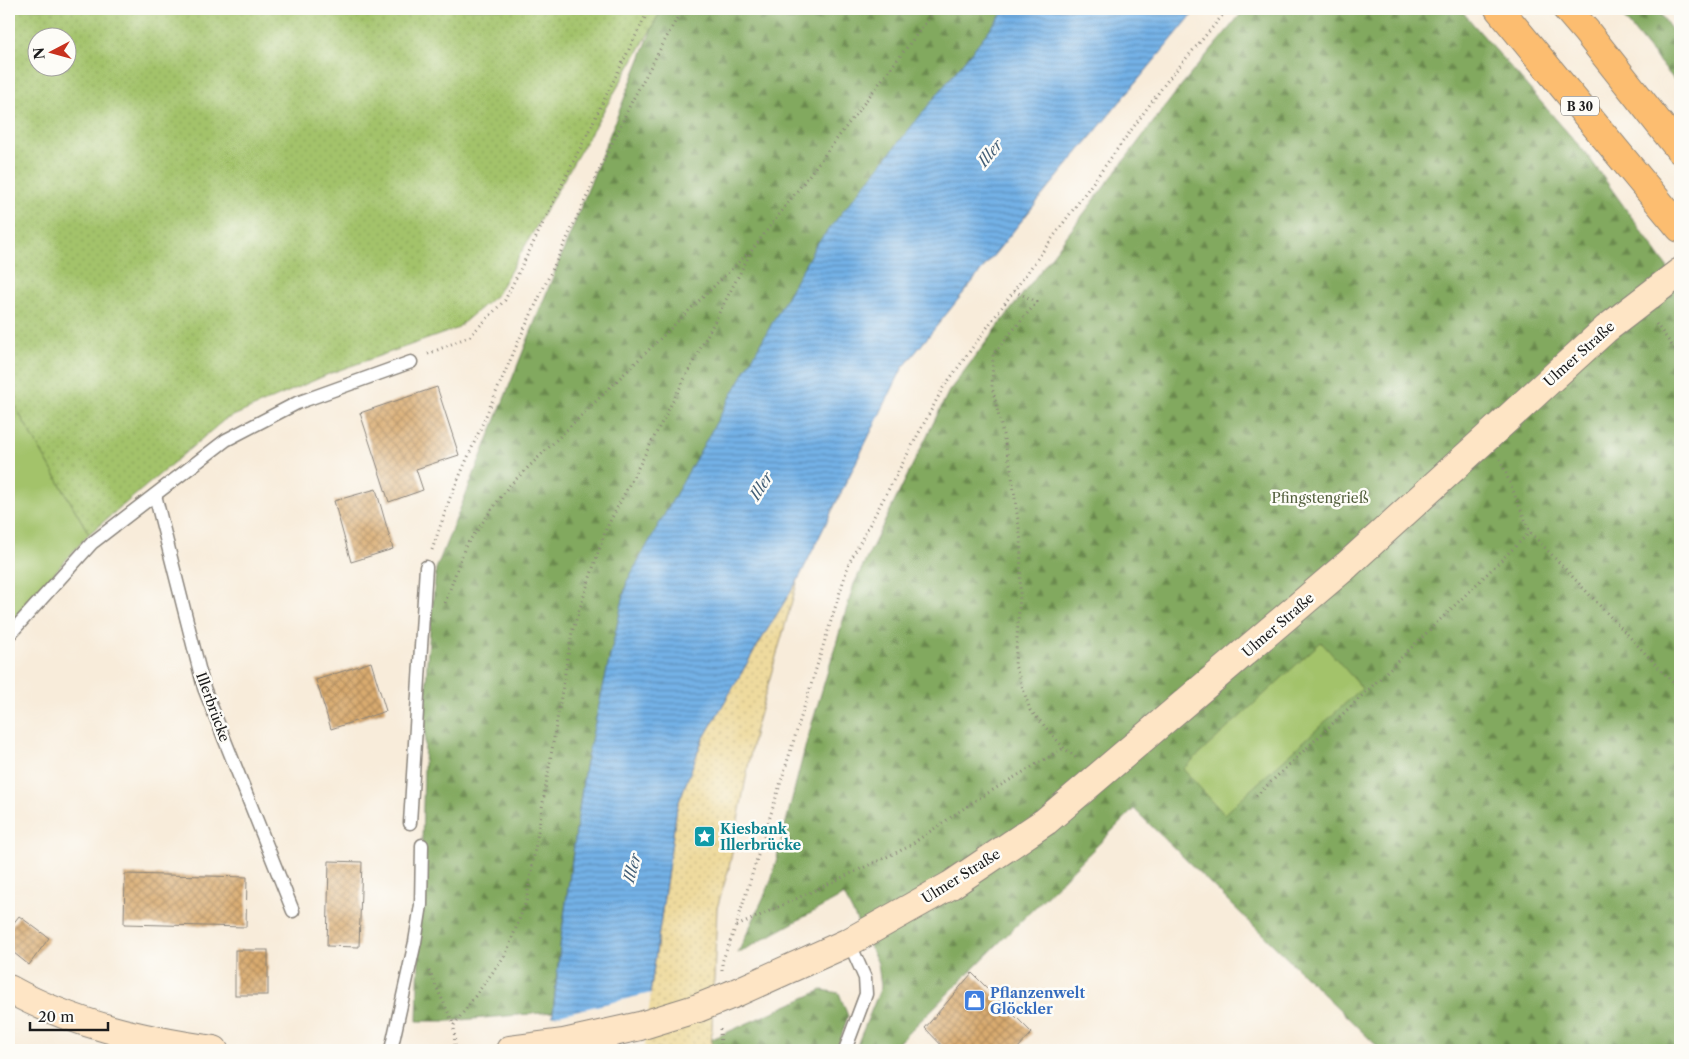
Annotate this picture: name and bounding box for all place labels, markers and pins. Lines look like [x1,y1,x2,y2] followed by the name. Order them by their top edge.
[720,820,801,854] place label: Kiesbank Illerbrücke
[692,825,716,849] place icon: Kiesbank Illerbrücke
[990,984,1086,1018] place label: Pflanzenwelt Glöckler
[962,989,986,1013] shop icon: Pflanzenwelt Glöckler

